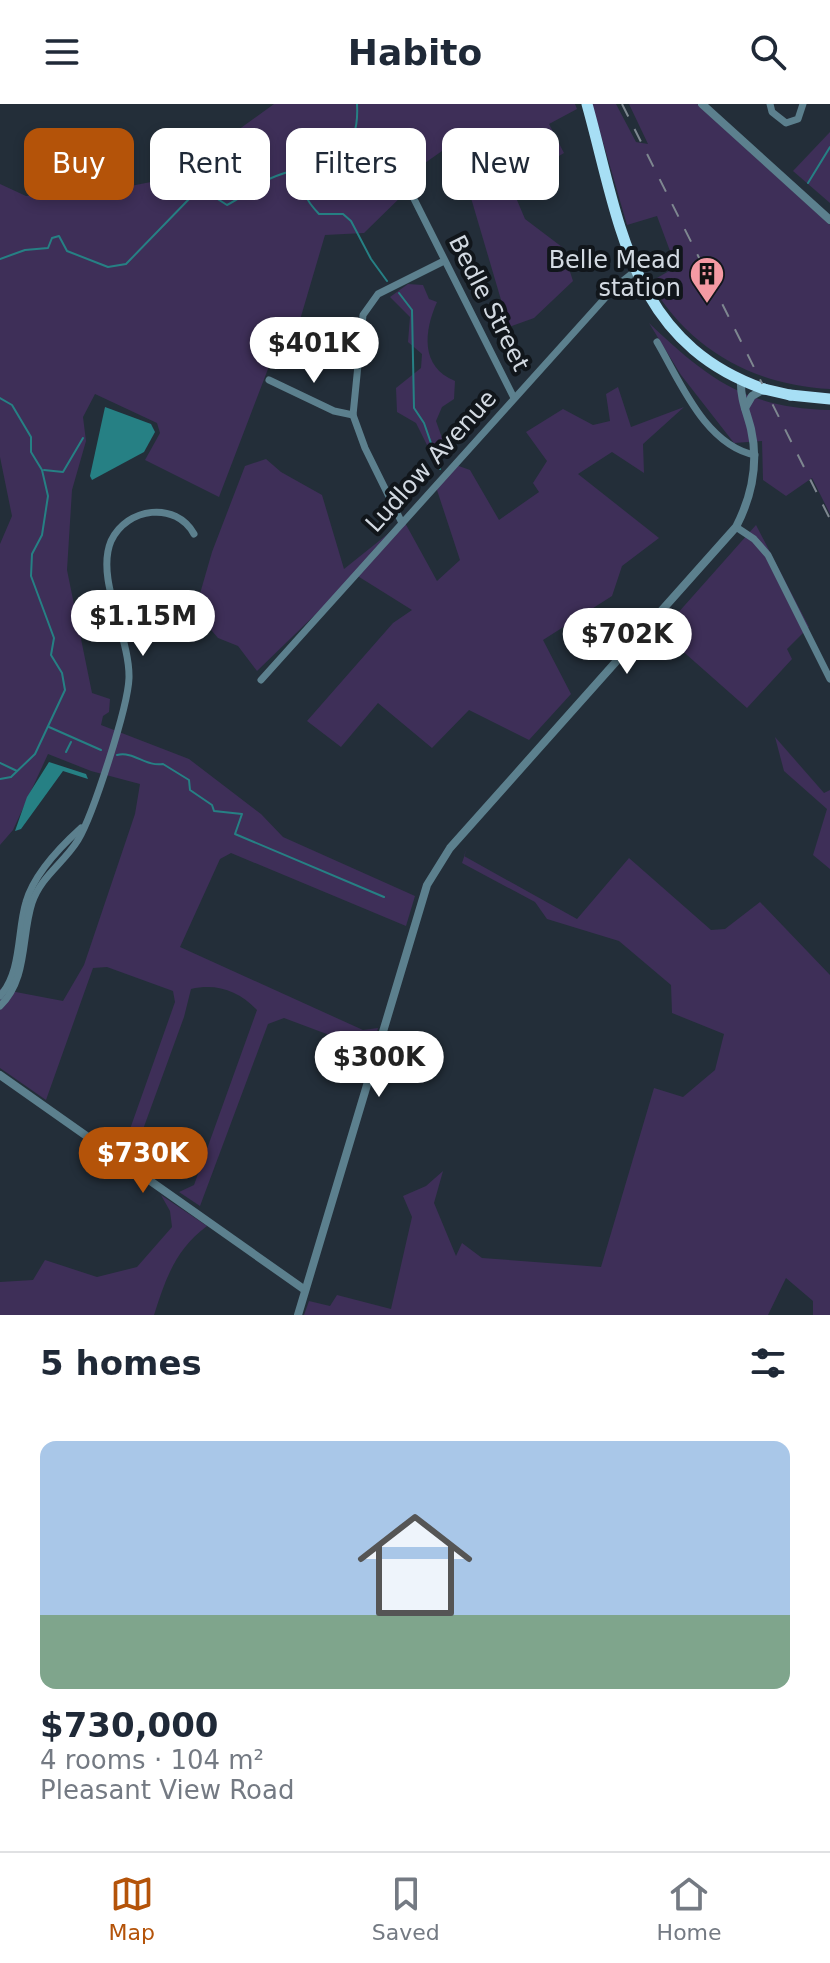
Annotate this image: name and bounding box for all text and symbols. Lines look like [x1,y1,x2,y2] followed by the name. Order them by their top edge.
[40,30,84,74] icon: menu
[746,30,790,74] icon: search
[348,32,482,73] text: Habito
[24,128,134,200] chip: Buy
[150,128,270,200] chip: Rent
[286,128,426,200] chip: Filters
[442,128,559,200] chip: New
[443,231,535,375] street label: Bedle Street
[549,246,681,302] place label: Belle Mead station
[688,255,726,305] building icon: Belle Mead station
[258,317,370,385] pin: $401K
[268,328,360,358] text: $401K
[360,384,502,538] street label: Ludlow Avenue
[78,590,208,658] pin: $1.15M
[89,601,197,631] text: $1.15M
[571,608,683,676] pin: $702K
[581,619,673,649] text: $702K
[323,1031,435,1099] pin: $300K
[333,1042,425,1072] text: $300K
[87,1127,199,1195] pin: $730K
[97,1138,189,1168] text: $730K
[746,1341,790,1385] icon: filters
[40,1343,202,1383] text: 5 homes
[343,1493,487,1637] icon: home
[40,1705,219,1745] text: $730,000
[40,1745,264,1775] text: 4 rooms · 104 m²
[40,1775,294,1805] text: Pleasant View Road
[108,1872,155,1945] tab: Map
[372,1872,440,1945] tab: Saved
[657,1872,722,1945] tab: Home

